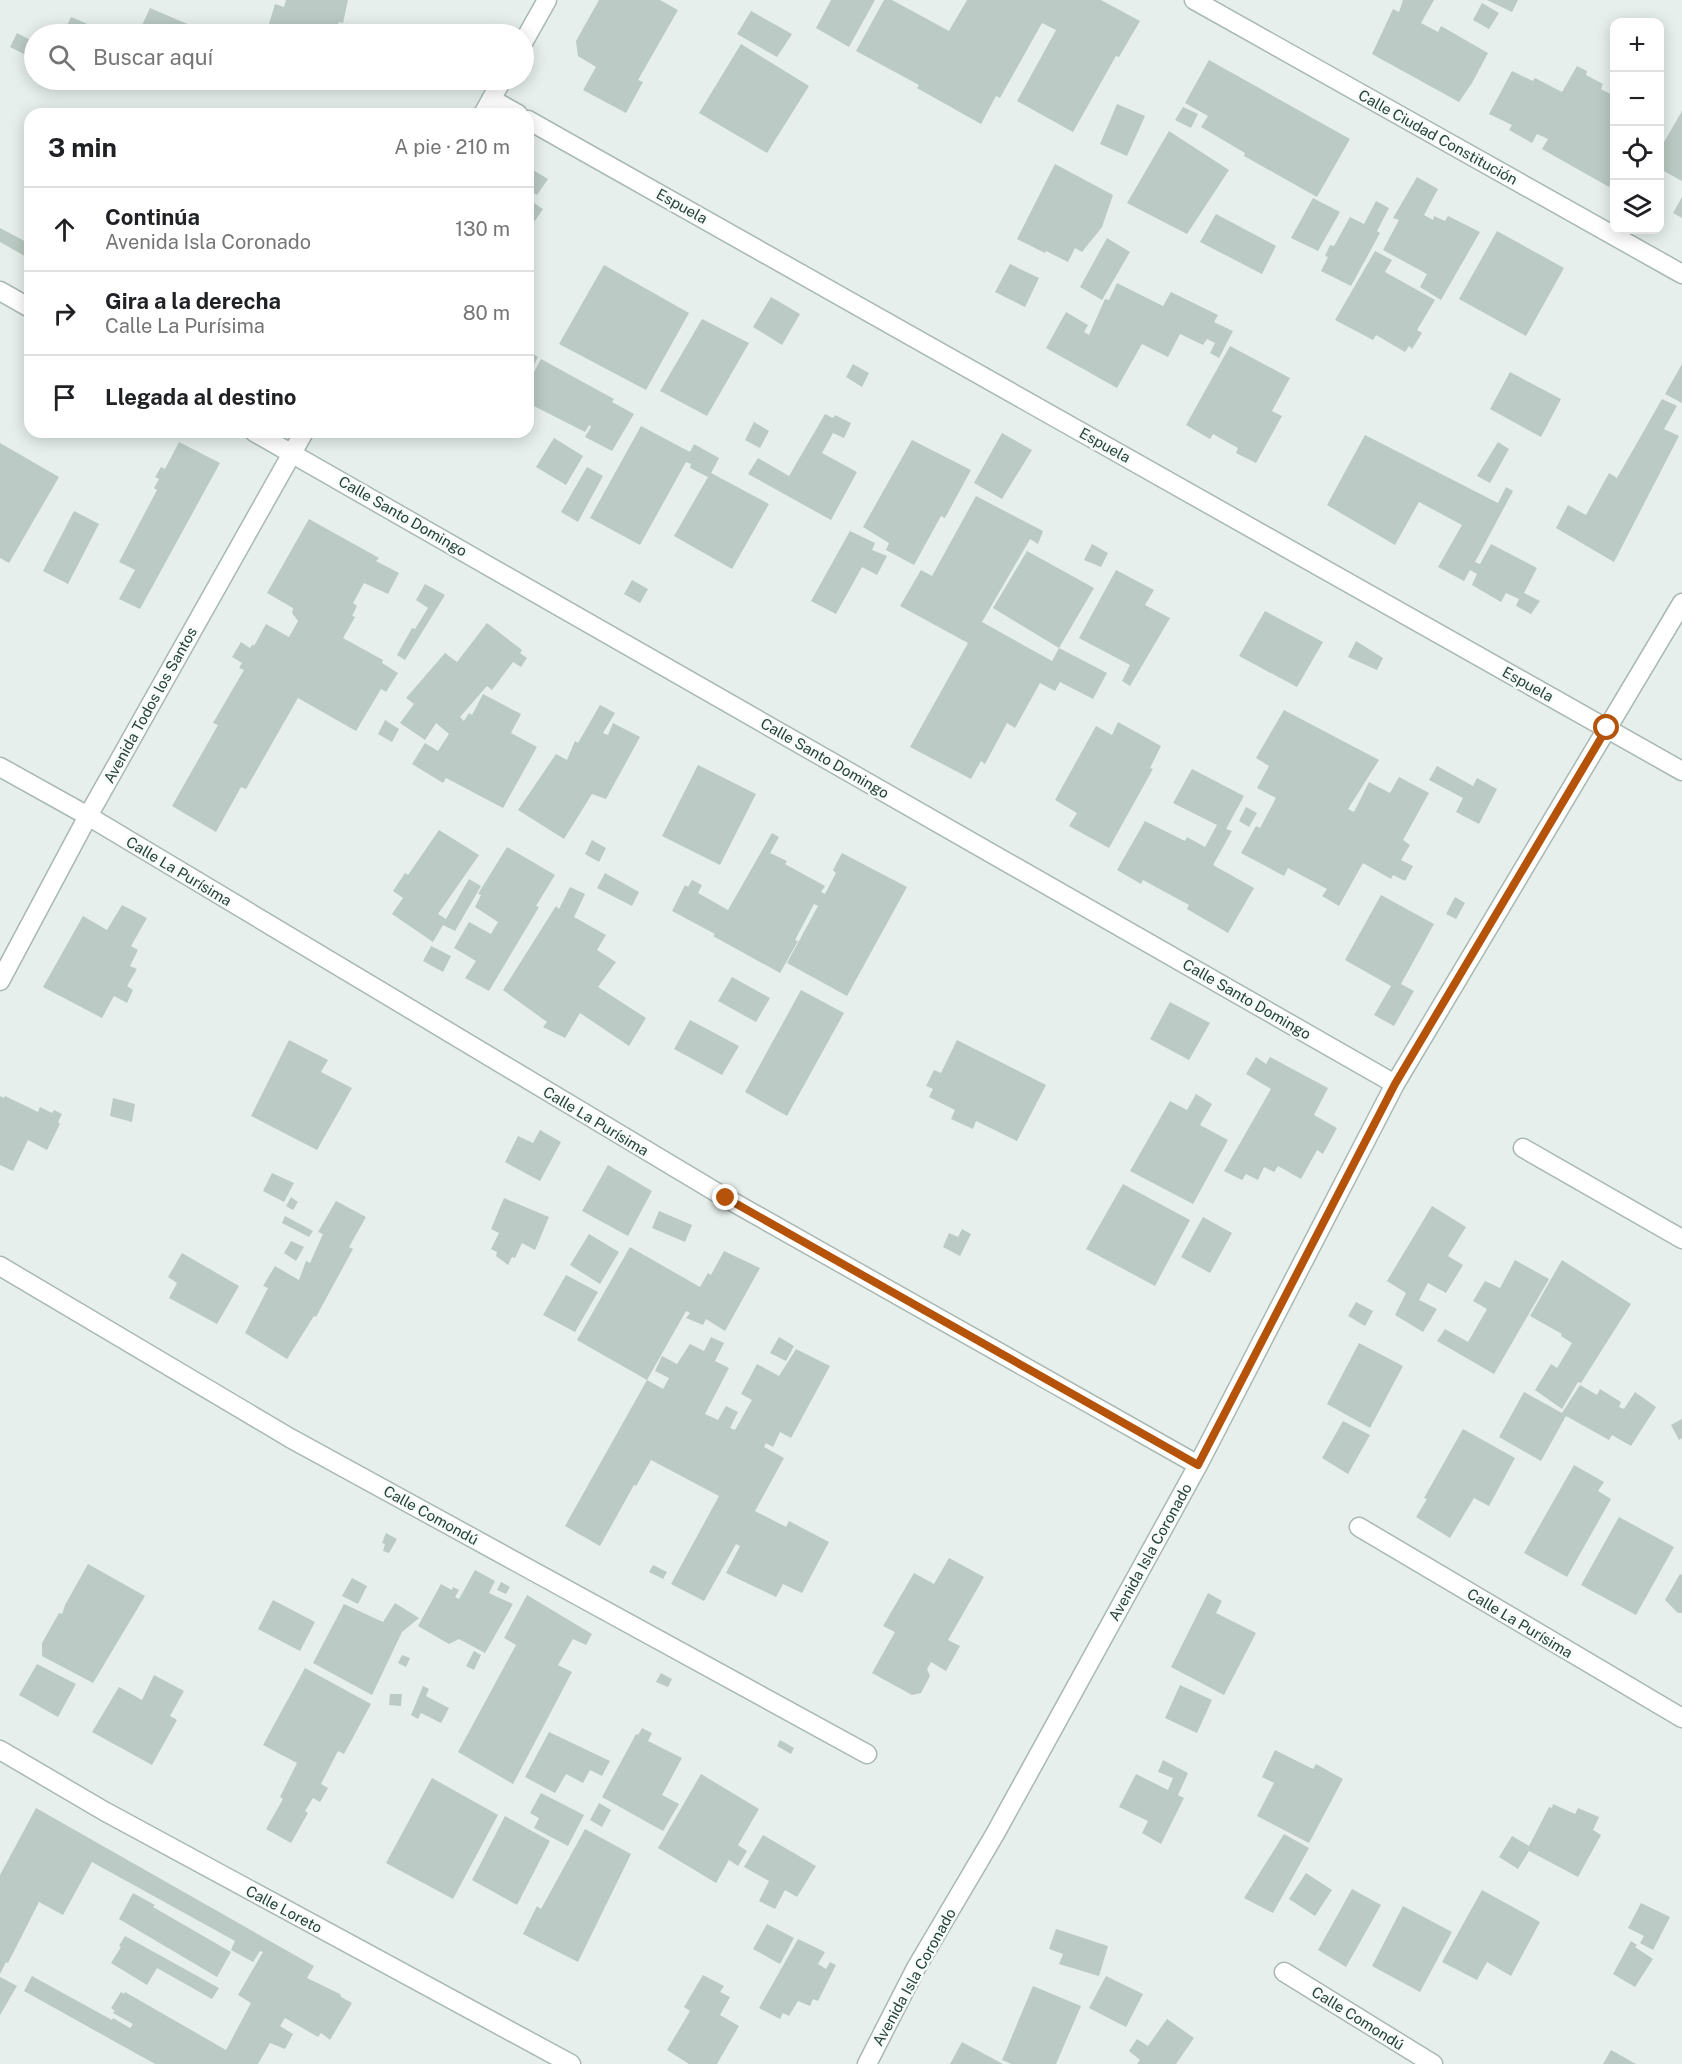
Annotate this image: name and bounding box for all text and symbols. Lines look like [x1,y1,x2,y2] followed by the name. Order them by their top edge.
[1610,18,1664,234] map controls
[1610,18,1664,72] button: +
[24,24,534,90] search box
[45,41,78,74] icon: search
[93,44,213,70] text: Buscar aquí
[1610,72,1664,126] button: −
[1355,86,1521,188] street label: Calle Ciudad Constitución
[1610,126,1664,180] button: locate
[48,132,117,163] text: 3 min
[394,135,510,159] text: A pie · 210 m
[1610,180,1664,234] button: layers
[654,185,710,227] street label: Espuela
[105,204,200,230] text: Continúa
[48,213,81,246] icon: ahead
[455,217,510,241] text: 130 m
[105,230,311,254] text: Avenida Isla Coronado
[105,288,281,314] text: Gira a la derecha
[48,297,81,330] icon: right
[463,301,510,325] text: 80 m
[105,314,265,338] text: Calle La Purísima
[48,381,81,414] icon: arrive
[105,384,296,410] text: Llegada al destino
[1077,424,1133,466] street label: Espuela
[336,472,470,560] street label: Calle Santo Domingo
[100,624,200,786] street label: Avenida Todos los Santos
[1500,663,1556,705] street label: Espuela
[758,714,892,802] street label: Calle Santo Domingo
[1593,714,1619,740] route start
[123,833,235,909] street label: Calle La Purísima
[1180,955,1314,1043] street label: Calle Santo Domingo
[540,1083,652,1159] street label: Calle La Purísima
[712,1184,738,1210] route end
[1105,1480,1195,1624] street label: Avenida Isla Coronado
[381,1482,481,1548] street label: Calle Comondú
[1464,1585,1576,1661] street label: Calle La Purísima
[243,1882,325,1936] street label: Calle Loreto
[869,1905,959,2049] street label: Avenida Isla Coronado
[1309,1983,1407,2053] street label: Calle Comondú

